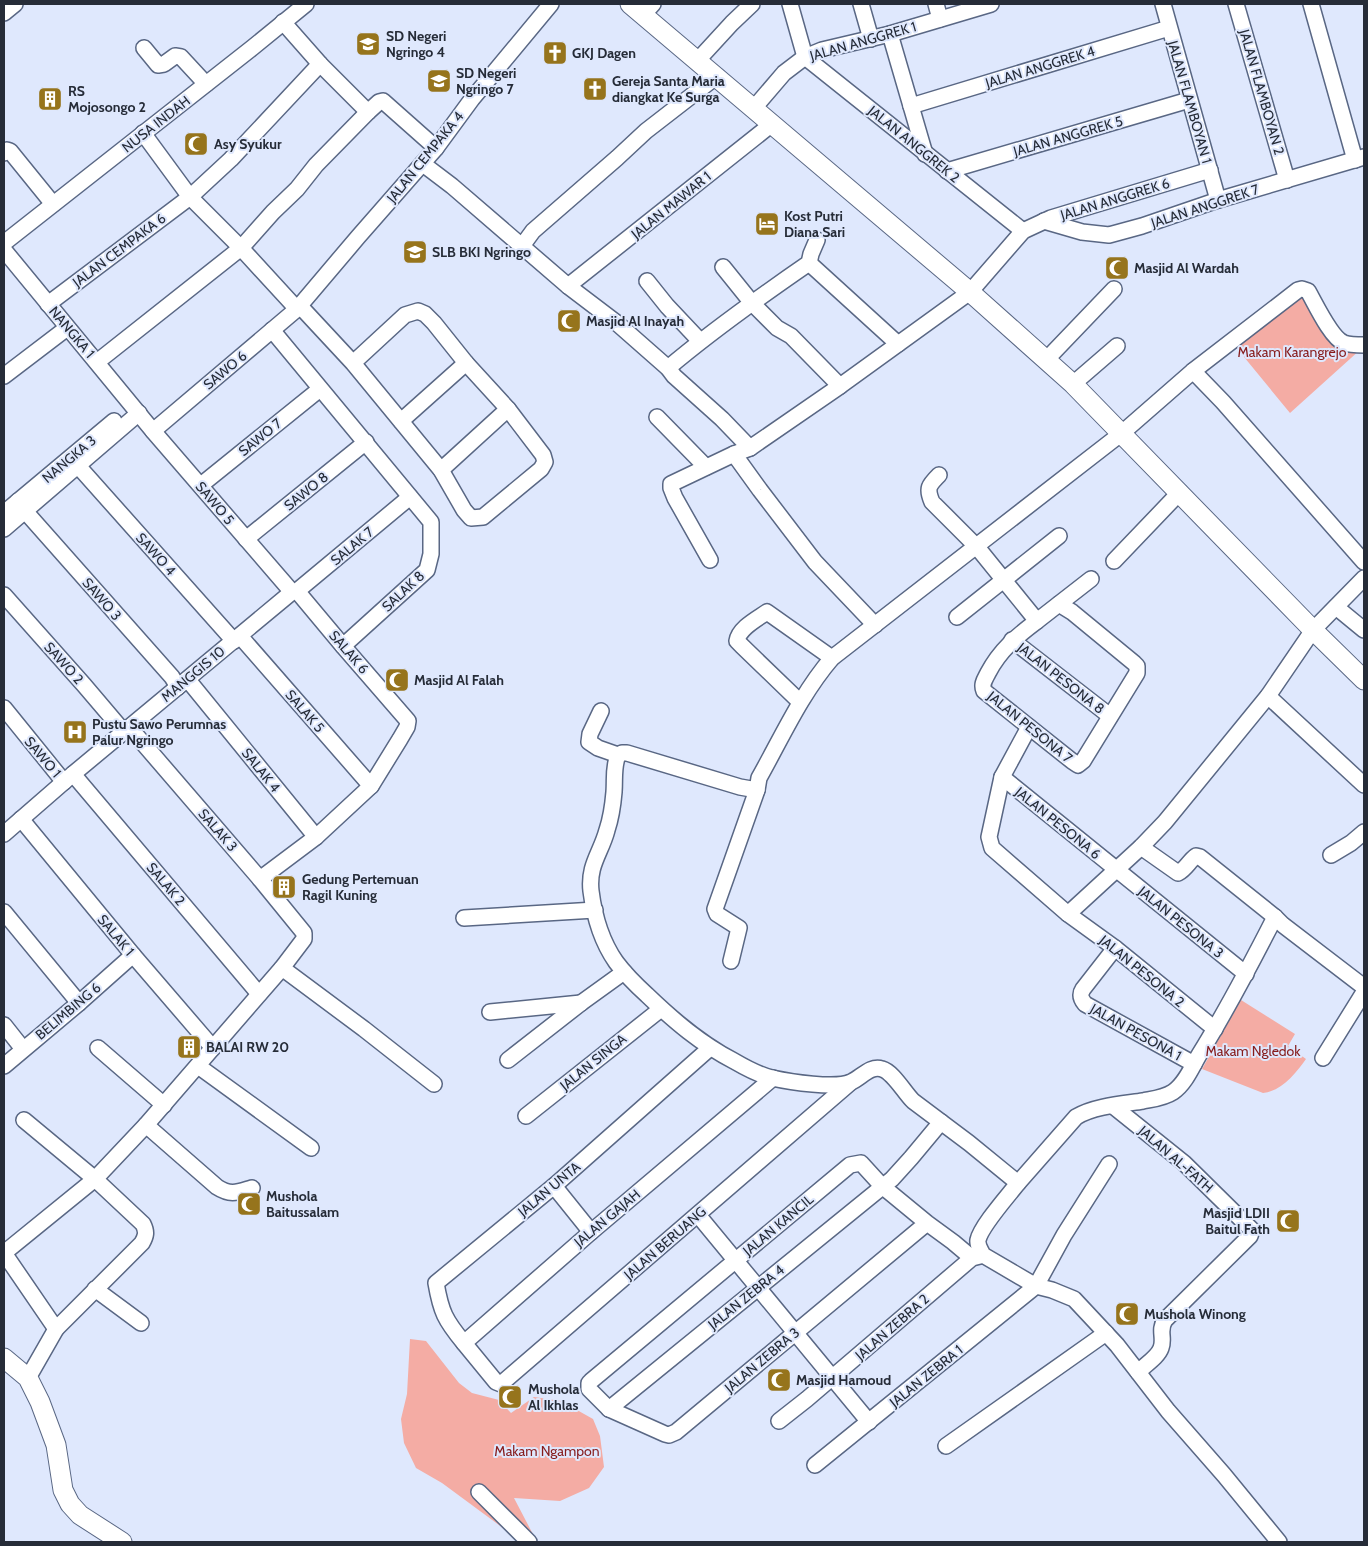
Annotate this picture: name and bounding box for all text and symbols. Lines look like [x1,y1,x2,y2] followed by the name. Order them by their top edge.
[807,17,918,65] street label: JALAN ANGGREK 1
[1235,26,1289,157] street label: JALAN FLAMBOYAN 2
[386,27,446,61] place label: SD Negeri Ngringo 4
[355,31,381,57] school or university icon: SD Negeri Ngringo 4
[1164,37,1216,166] street label: JALAN FLAMBOYAN 1
[542,40,568,66] church icon: GKJ Dagen
[982,42,1097,92] street label: JALAN ANGGREK 4
[572,44,636,62] place label: GKJ Dagen
[456,64,516,98] place label: SD Negeri Ngringo 7
[426,68,452,94] school or university icon: SD Negeri Ngringo 7
[612,72,725,106] place label: Gereja Santa Maria diangkat Ke Surga
[582,76,608,102] church icon: Gereja Santa Maria diangkat Ke Surga
[68,82,146,116] place label: RS Mojosongo 2
[37,86,63,112] building icon: RS Mojosongo 2
[118,92,194,156] street label: NUSA INDAH
[864,101,963,186] street label: JALAN ANGGREK 2
[382,108,467,207] street label: JALAN CEMPAKA 4
[1010,112,1125,160] street label: JALAN ANGGREK 5
[183,131,209,157] mosque icon: Asy Syukur
[214,135,282,153] place label: Asy Syukur
[627,167,715,243] street label: JALAN MAWAR 1
[1057,174,1172,224] street label: JALAN ANGGREK 6
[1148,180,1261,232] street label: JALAN ANGGREK 7
[784,207,845,241] place label: Kost Putri Diana Sari
[68,209,169,292] street label: JALAN CEMPAKA 6
[754,211,780,237] hotel icon: Kost Putri Diana Sari
[402,239,428,265] school or university icon: SLB BKI Ngringo
[432,243,531,261] place label: SLB BKI Ngringo
[1104,255,1130,281] mosque icon: Masjid Al Wardah
[1134,259,1239,277] place label: Masjid Al Wardah
[45,302,99,362] street label: NANGKA 1
[556,308,582,334] mosque icon: Masjid Al Inayah
[586,312,684,330] place label: Masjid Al Inayah
[1238,343,1347,361] park label: Makam Karangrejo
[200,347,250,393] street label: SAWO 6
[235,414,285,460] street label: SAWO 7
[38,431,100,487] street label: NANGKA 3
[280,468,332,514] street label: SAWO 8
[192,478,238,528] street label: SAWO 5
[327,523,377,569] street label: SALAK 7
[132,529,180,579] street label: SAWO 4
[378,567,428,615] street label: SALAK 8
[78,574,126,624] street label: SAWO 3
[325,627,373,677] street label: SALAK 6
[40,638,88,688] street label: SAWO 2
[1013,638,1108,718] street label: JALAN PESONA 8
[157,642,229,706] street label: MANGGIS 10
[384,667,410,693] mosque icon: Masjid Al Falah
[414,671,504,689] place label: Masjid Al Falah
[281,686,329,736] street label: SALAK 5
[983,687,1076,767] street label: JALAN PESONA 7
[92,715,226,749] place label: Pustu Sawo Perumnas Palur Ngringo
[62,719,88,745] hospital icon: Pustu Sawo Perumnas Palur Ngringo
[21,733,65,781] street label: SAWO 1
[238,744,284,796] street label: SALAK 4
[1011,782,1105,863] street label: JALAN PESONA 6
[194,805,242,855] street label: SALAK 3
[143,859,189,909] street label: SALAK 2
[302,870,419,904] place label: Gedung Pertemuan Ragil Kuning
[271,874,297,900] building icon: Gedung Pertemuan Ragil Kuning
[1134,881,1227,962] street label: JALAN PESONA 3
[94,911,138,959] street label: SALAK 1
[1095,930,1188,1011] street label: JALAN PESONA 2
[31,978,105,1044] street label: BELIMBING 6
[1086,999,1185,1065] street label: JALAN PESONA 1
[555,1029,630,1095] street label: JALAN SINGA
[176,1034,202,1060] building icon: BALAI RW 20
[206,1038,289,1056] place label: BALAI RW 20
[1205,1042,1301,1060] park label: Makam Ngledok
[1134,1121,1217,1196] street label: JALAN AL-FATH
[513,1157,584,1221] street label: JALAN UNTA
[569,1185,644,1252] street label: JALAN GAJAH
[266,1187,339,1221] place label: Mushola Baitussalam
[738,1190,817,1260] street label: JALAN KANCIL
[236,1191,262,1217] mosque icon: Mushola Baitussalam
[619,1202,710,1284] street label: JALAN BERUANG
[1203,1204,1270,1238] place label: Masjid LDII Baitul Fath
[1275,1208,1301,1234] mosque icon: Masjid LDII Baitul Fath
[703,1261,788,1334] street label: JALAN ZEBRA 4
[851,1290,933,1365] street label: JALAN ZEBRA 2
[1114,1301,1140,1327] mosque icon: Mushola Winong
[1144,1305,1246,1323] place label: Mushola Winong
[720,1323,803,1397] street label: JALAN ZEBRA 3
[885,1341,966,1412] street label: JALAN ZEBRA 1
[766,1367,792,1393] mosque icon: Masjid Hamoud
[796,1371,891,1389] place label: Masjid Hamoud
[528,1380,580,1414] place label: Mushola Al Ikhlas
[497,1384,523,1410] mosque icon: Mushola Al Ikhlas
[494,1442,600,1460] park label: Makam Ngampon

